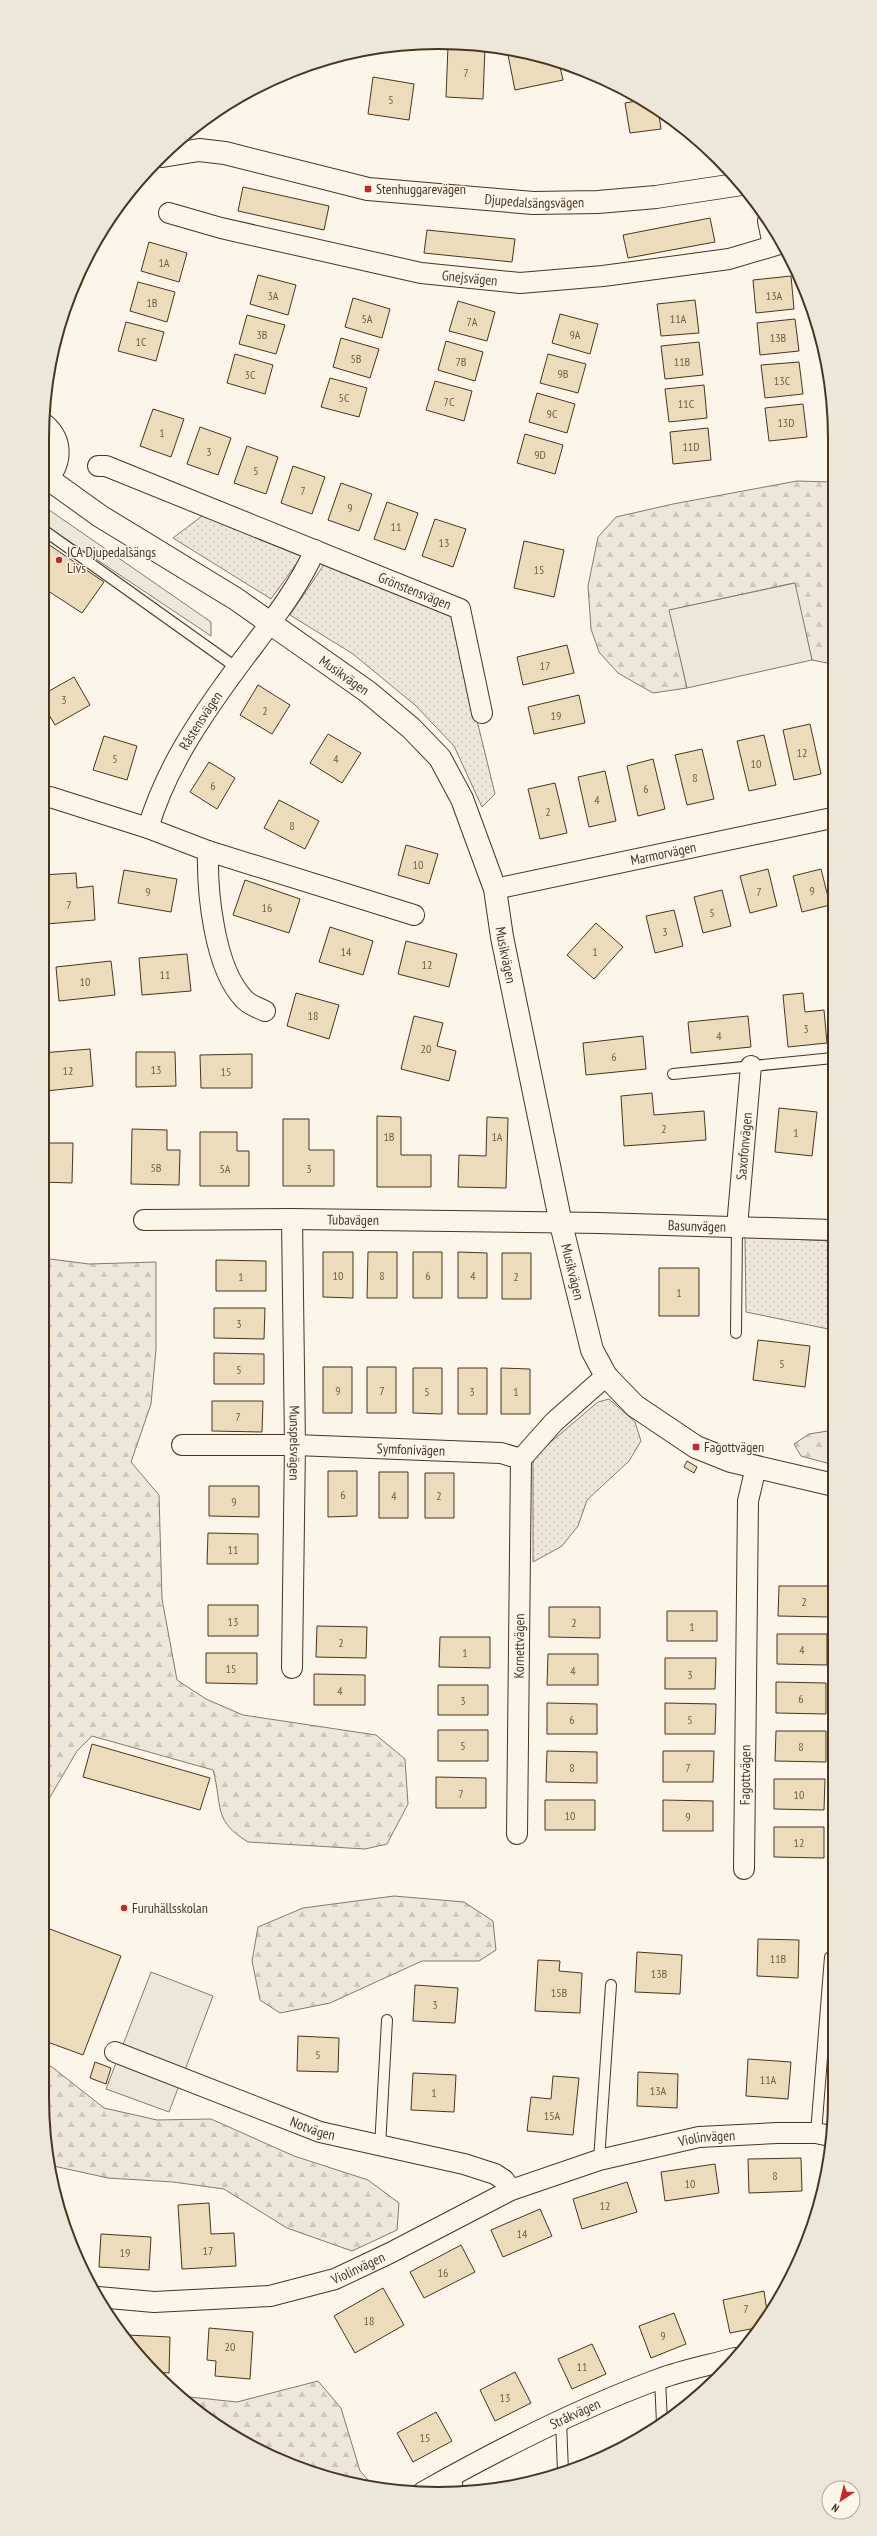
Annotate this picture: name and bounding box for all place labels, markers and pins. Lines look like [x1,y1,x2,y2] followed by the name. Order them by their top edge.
[376,180,466,198] place label: Stenhuggarevägen
[363,184,373,194] marker: Stenhuggarevägen
[67,543,156,577] place label: ICA Djupedalsängs Livs
[54,555,64,565] marker: ICA Djupedalsängs Livs
[704,1438,764,1456] place label: Fagottvägen
[691,1442,701,1452] marker: Fagottvägen
[132,1899,208,1917] place label: Furuhällsskolan
[119,1903,129,1913] marker: Furuhällsskolan

